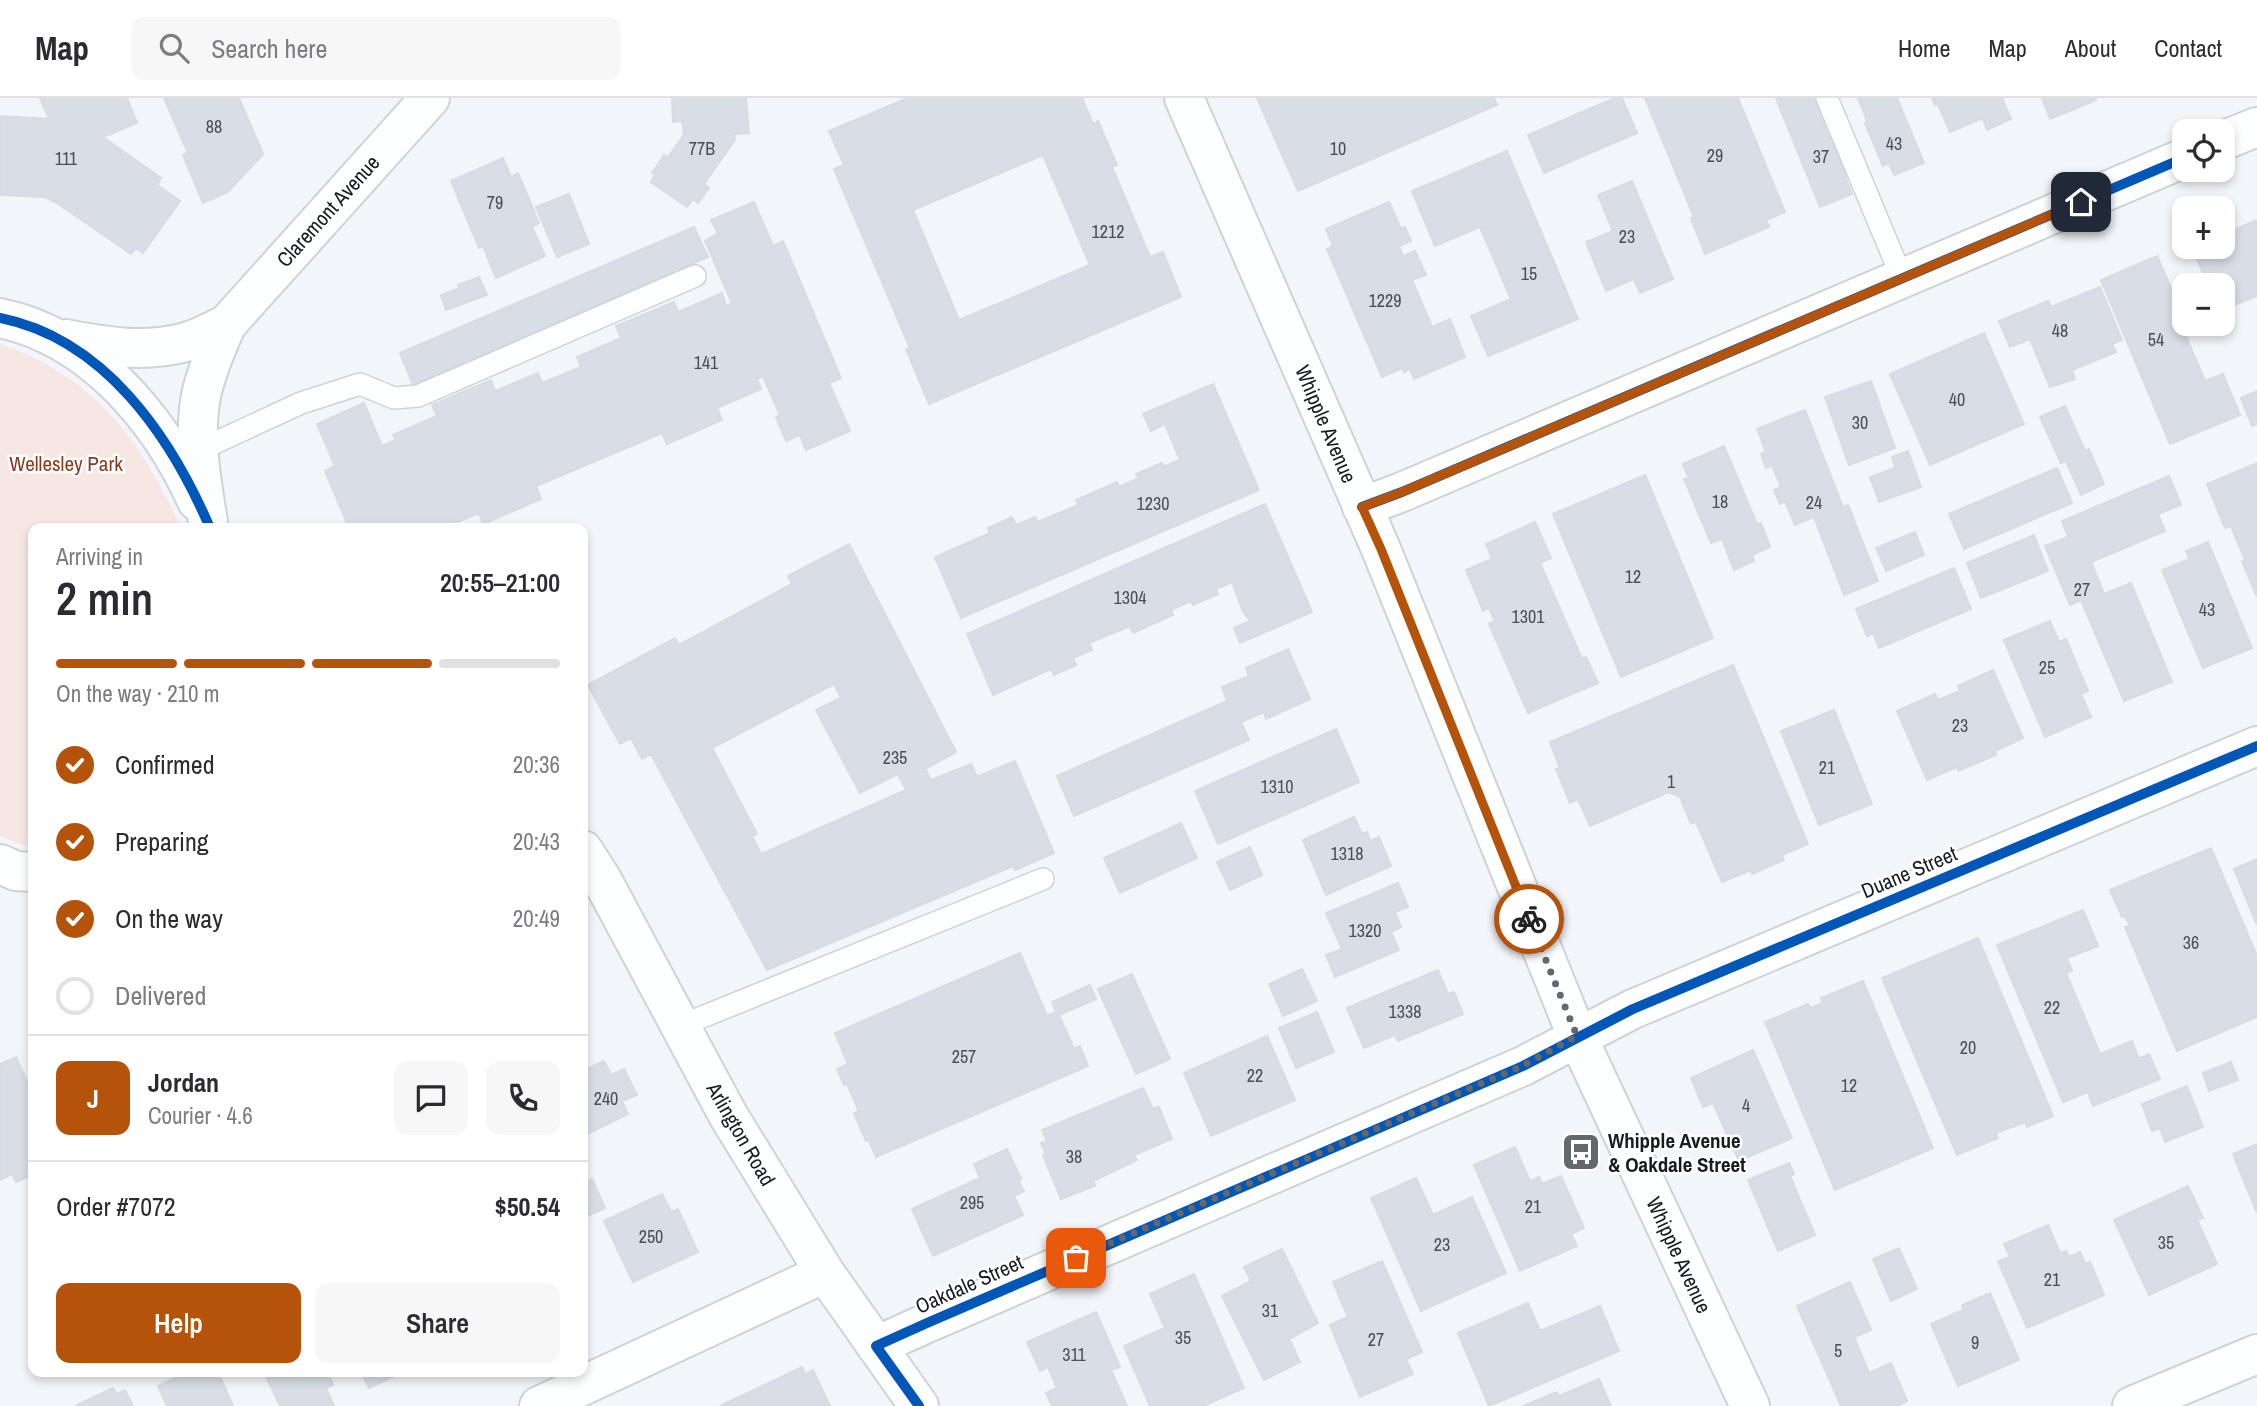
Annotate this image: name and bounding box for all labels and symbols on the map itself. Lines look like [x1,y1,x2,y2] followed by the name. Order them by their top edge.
[206,114,222,139] house number: 88
[1886,131,1902,156] house number: 43
[689,136,715,161] house number: 77B
[1330,136,1346,161] house number: 10
[1707,143,1723,168] house number: 29
[1813,144,1829,169] house number: 37
[55,146,78,171] house number: 111
[270,149,386,273] street label: Claremont Avenue
[2051,172,2111,232] pin
[487,190,503,215] house number: 79
[1092,219,1124,244] house number: 1212
[1619,224,1635,249] house number: 23
[1521,261,1537,286] house number: 15
[1369,288,1401,313] house number: 1229
[2052,318,2068,343] house number: 48
[2148,327,2164,352] house number: 54
[694,350,719,375] house number: 141
[1288,361,1364,487] street label: Whipple Avenue
[1949,387,1965,412] house number: 40
[1852,410,1868,435] house number: 30
[9,449,123,478] park label: Wellesley Park
[1712,489,1728,514] house number: 18
[1806,490,1822,515] house number: 24
[1137,491,1169,516] house number: 1230
[1625,564,1641,589] house number: 12
[2074,577,2090,602] house number: 27
[1114,585,1146,610] house number: 1304
[2199,597,2215,622] house number: 43
[1512,604,1545,629] house number: 1301
[2039,655,2055,680] house number: 25
[1952,713,1968,738] house number: 23
[883,745,907,770] house number: 235
[1819,755,1836,780] house number: 21
[1667,769,1676,794] house number: 1
[1261,774,1293,799] house number: 1310
[1857,839,1962,905] street label: Duane Street
[1331,841,1363,866] house number: 1318
[1494,884,1564,954] courier
[1349,918,1381,943] house number: 1320
[2183,930,2199,955] house number: 36
[2044,995,2060,1020] house number: 22
[1389,999,1421,1024] house number: 1338
[1960,1035,1976,1060] house number: 20
[952,1044,976,1069] house number: 257
[1247,1063,1263,1088] house number: 22
[1841,1073,1857,1098] house number: 12
[699,1076,782,1191] street label: Arlington Road
[594,1086,618,1111] house number: 240
[1742,1093,1750,1118] house number: 4
[1608,1126,1746,1179] place label: Whipple Avenue & Oakdale Street
[1560,1131,1602,1173] bus stop icon: Whipple Avenue & Oakdale Street
[1066,1144,1082,1169] house number: 38
[960,1190,984,1215] house number: 295
[1639,1192,1719,1318] street label: Whipple Avenue
[1525,1194,1542,1219] house number: 21
[639,1224,663,1249] house number: 250
[1046,1228,1106,1288] pin
[2158,1230,2174,1255] house number: 35
[1434,1232,1450,1257] house number: 23
[911,1247,1028,1321] street label: Oakdale Street
[2044,1267,2061,1292] house number: 21
[1262,1298,1279,1323] house number: 31
[1175,1325,1191,1350] house number: 35
[1368,1327,1384,1352] house number: 27
[1971,1330,1979,1355] house number: 9
[1834,1338,1842,1363] house number: 5
[1062,1342,1087,1367] house number: 311

